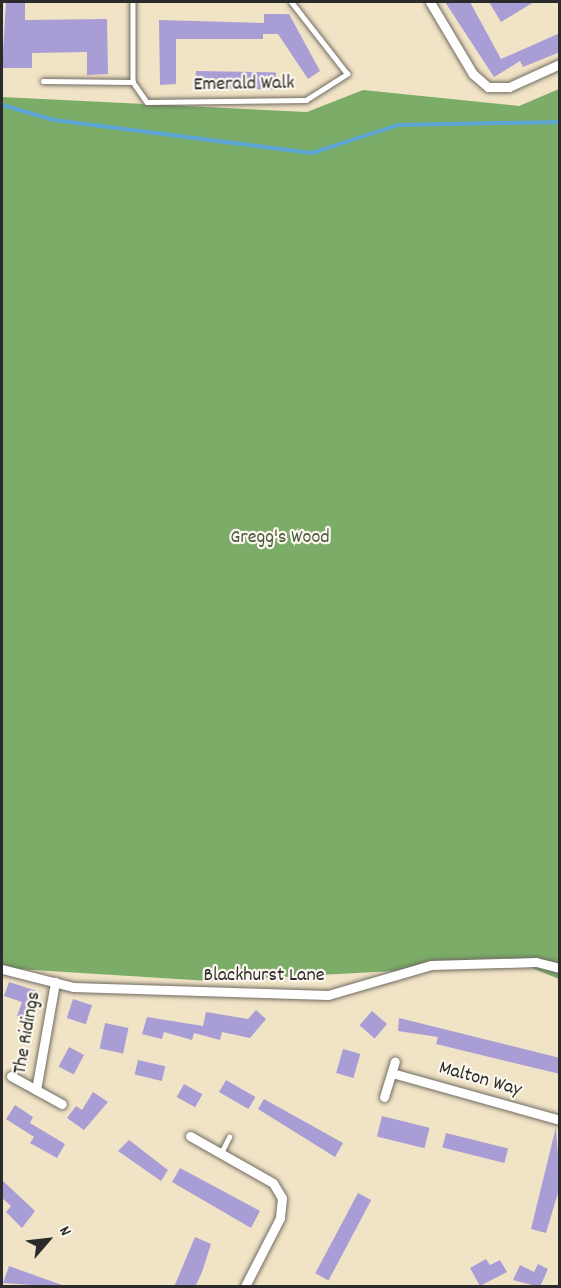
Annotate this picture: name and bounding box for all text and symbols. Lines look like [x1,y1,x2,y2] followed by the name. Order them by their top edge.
[193,72,295,98] street label: Emerald Walk
[230,526,330,550] park label: Gregg's Wood
[203,964,325,988] street label: Blackhurst Lane
[9,990,47,1076] street label: The Ridings
[436,1057,524,1103] street label: Malton Way
[18,1210,78,1270] north arrow
[52,1222,76,1240] text: N

